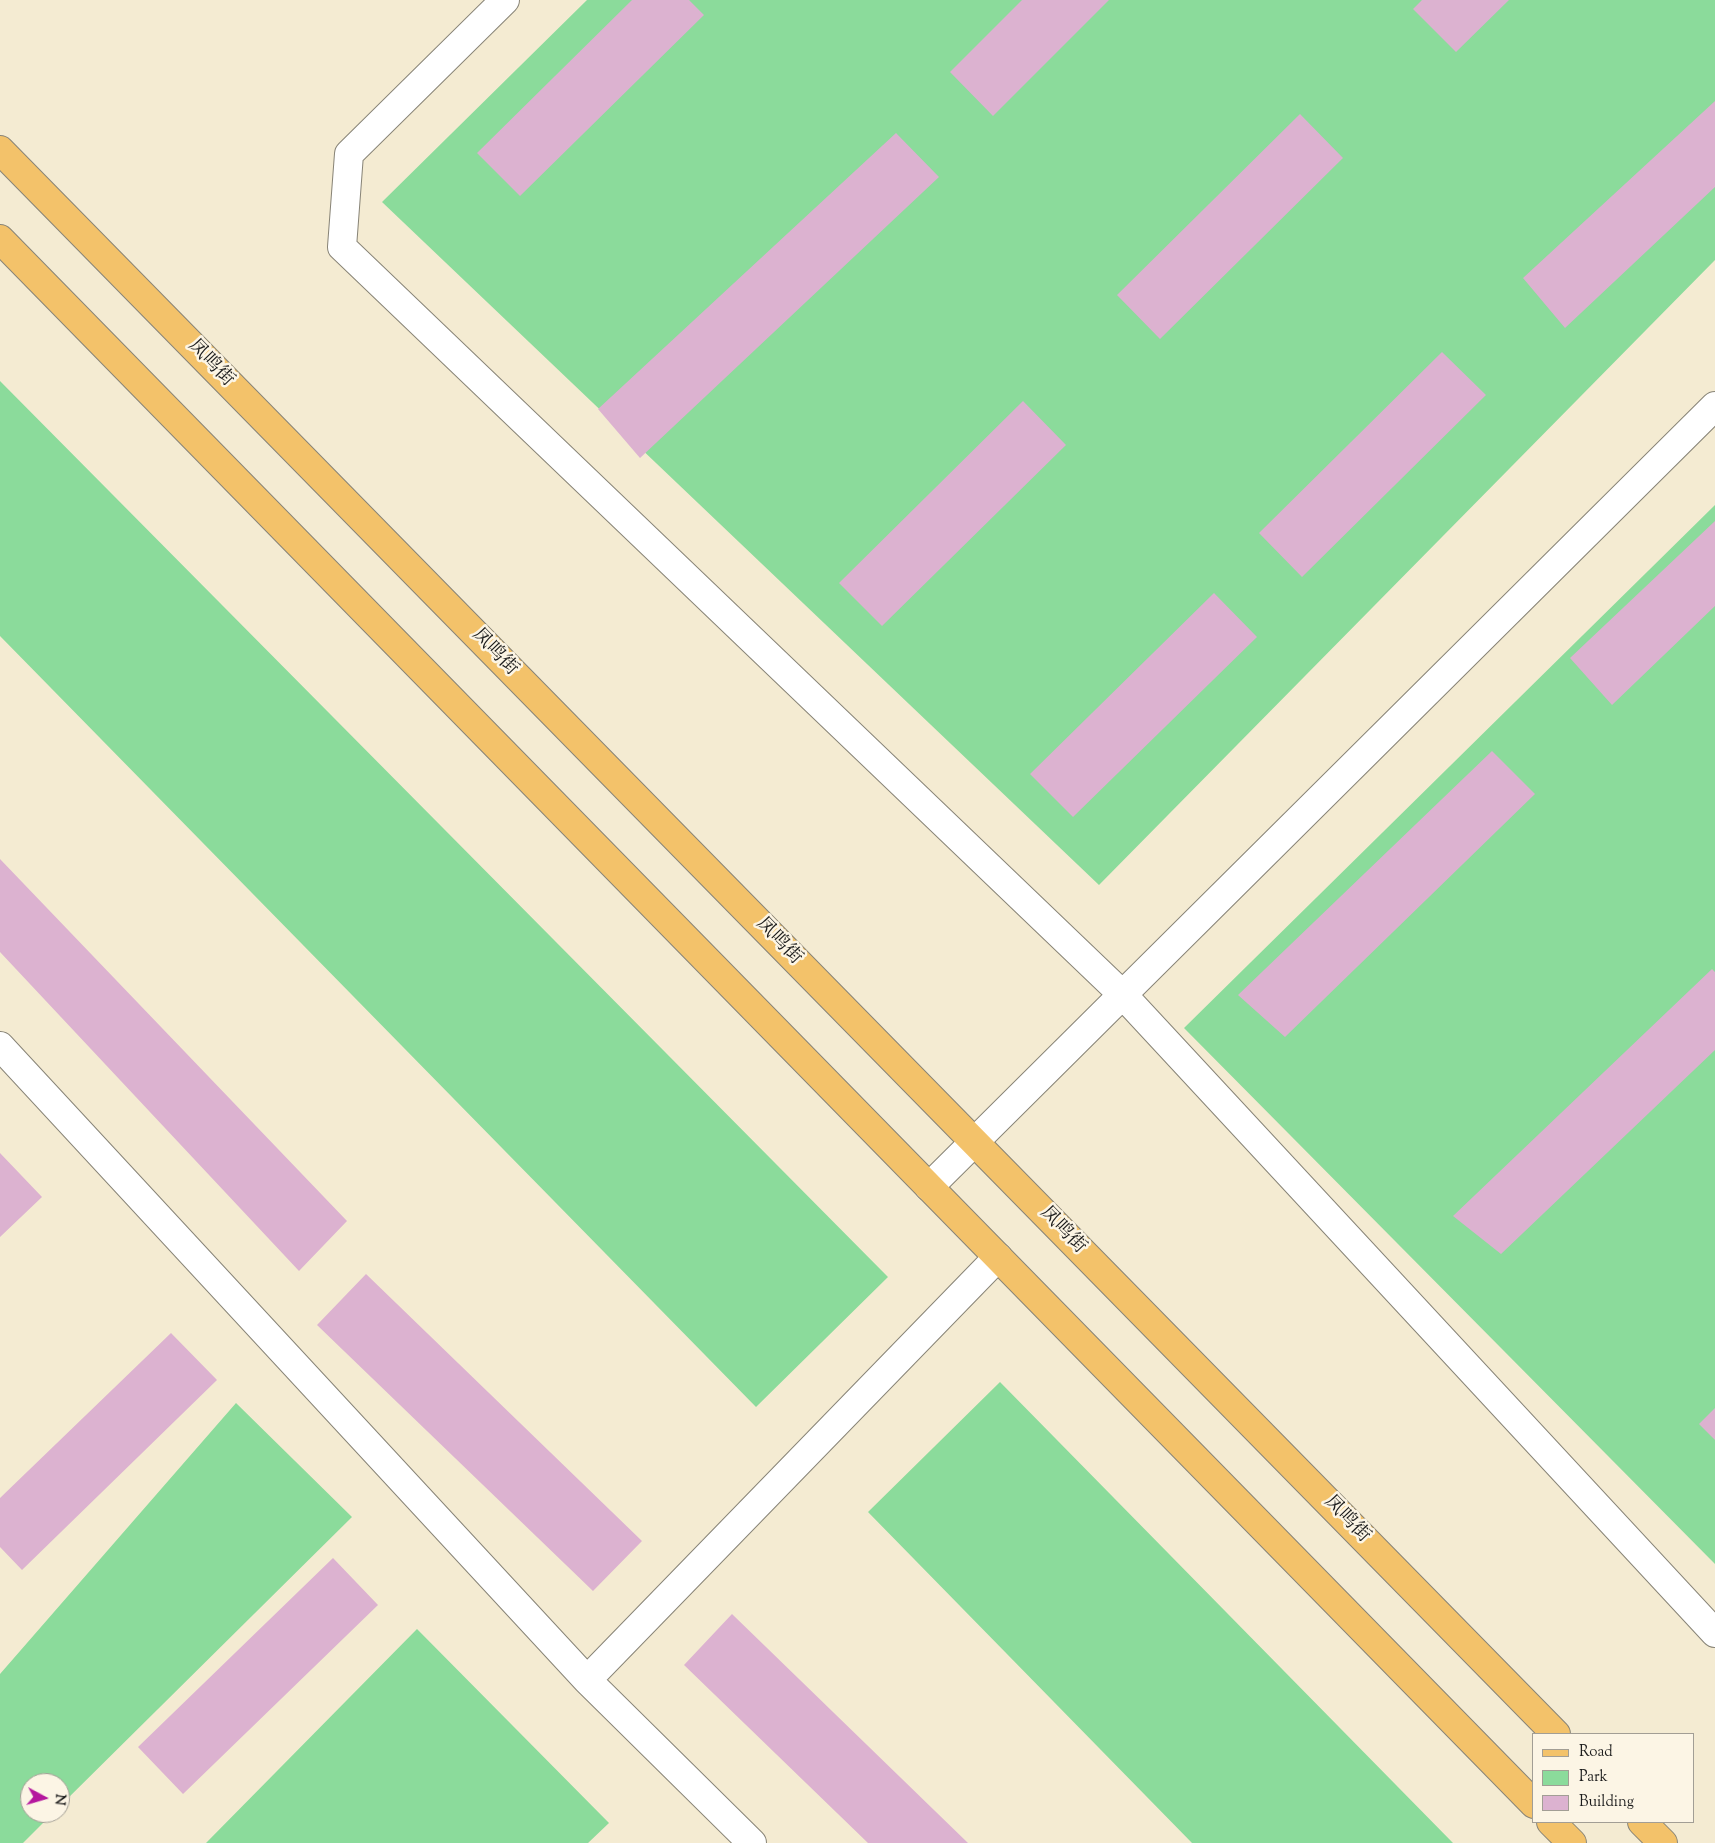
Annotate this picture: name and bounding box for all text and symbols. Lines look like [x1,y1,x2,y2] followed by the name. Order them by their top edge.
[182,336,238,392] street label: 凤鸣街
[466,625,522,681] street label: 凤鸣街
[750,914,806,970] street label: 凤鸣街
[1034,1203,1090,1259] street label: 凤鸣街
[1318,1492,1374,1548] street label: 凤鸣街
[1532,1733,1695,1823] legend
[1579,1742,1613,1763] text: Road
[1579,1767,1608,1788] text: Park
[20,1773,70,1823] north arrow
[1579,1792,1634,1813] text: Building
[48,1793,69,1806] text: N

